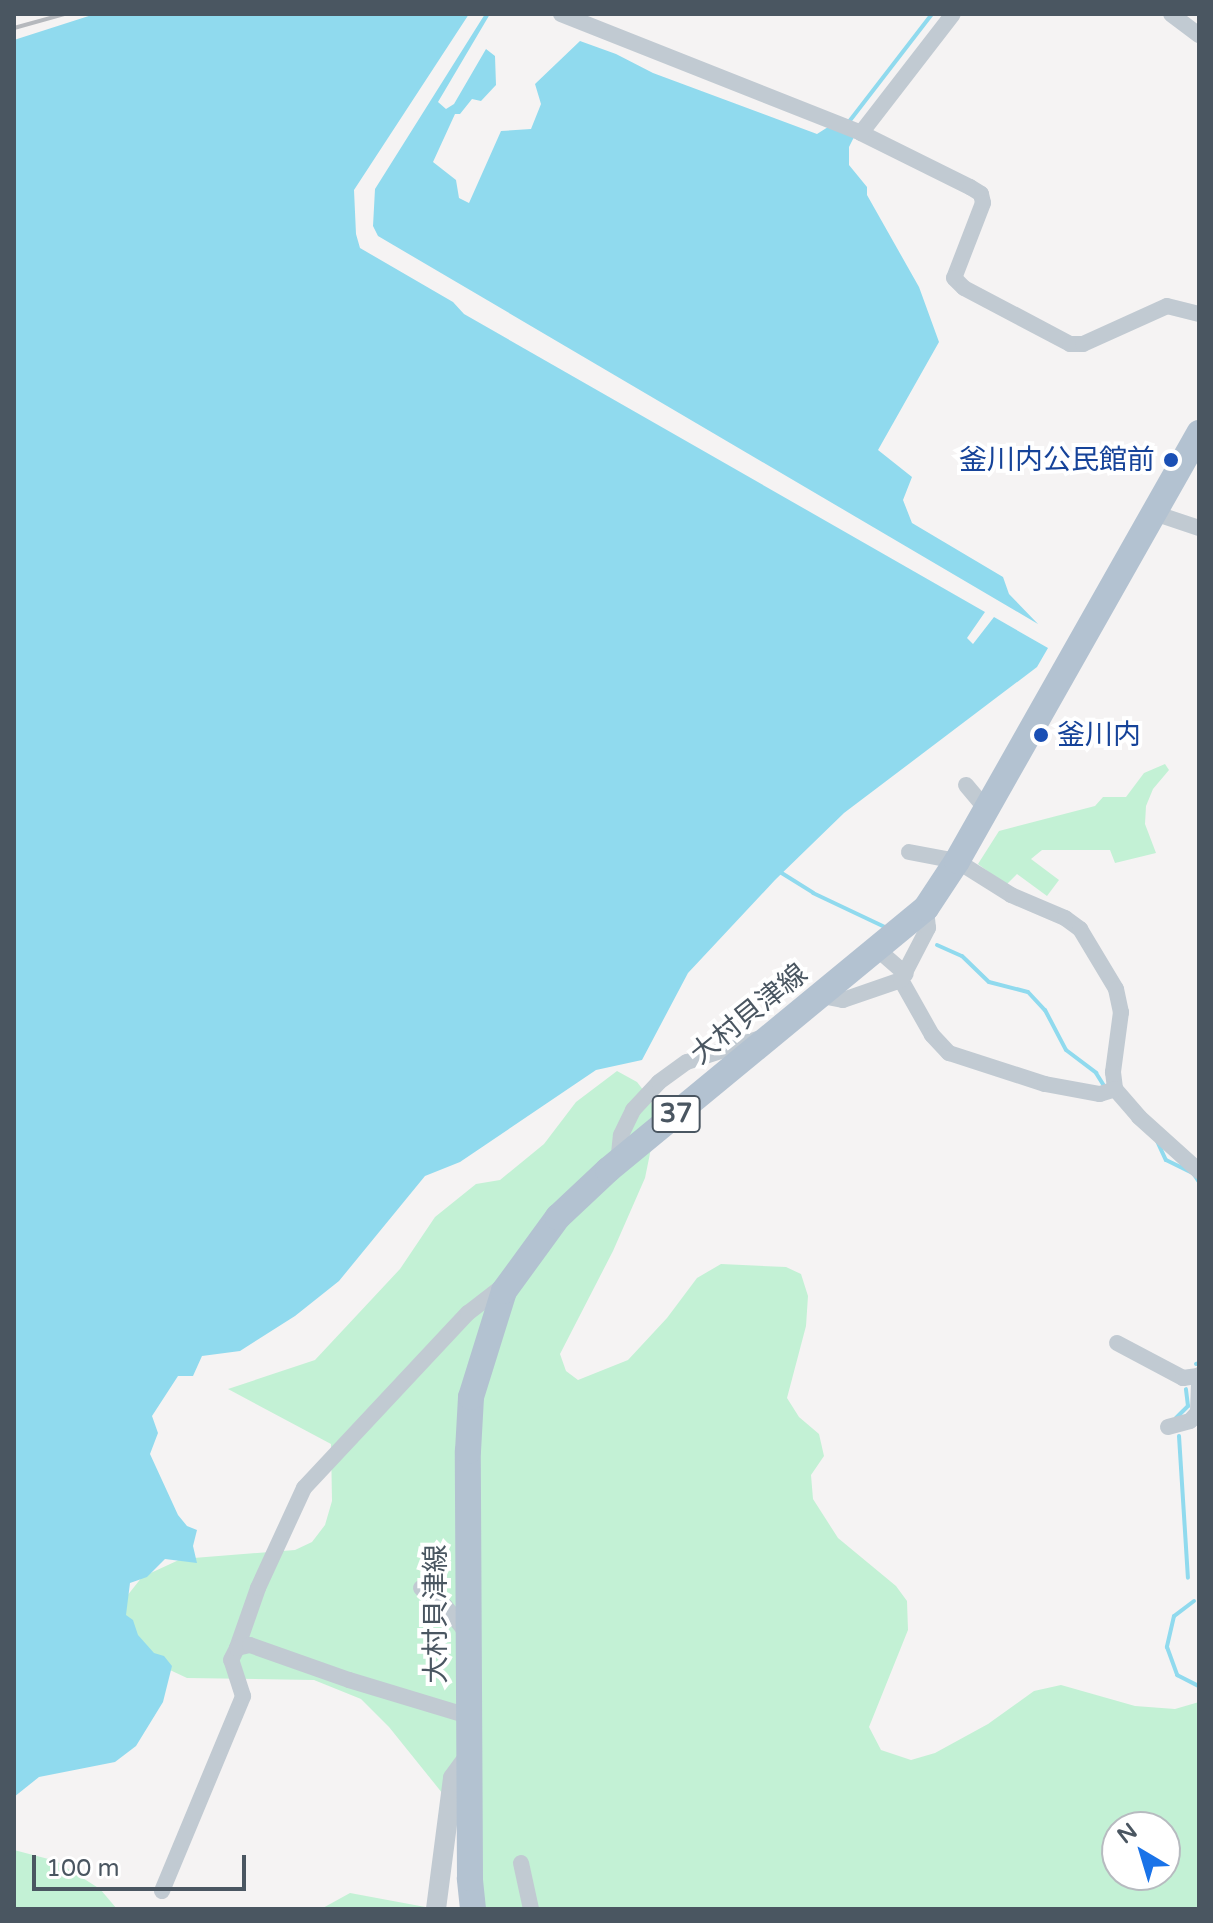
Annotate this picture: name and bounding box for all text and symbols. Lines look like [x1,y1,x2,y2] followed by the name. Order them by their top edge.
[959,443,1155,477] place label: 釜川内公民館前
[1162,451,1180,469] marker: 釜川内公民館前
[1057,718,1141,752] place label: 釜川内
[1032,726,1050,744] marker: 釜川内
[684,957,814,1071] street label: 大村貝津線
[650,1092,702,1136] road number: 37
[419,1544,453,1684] street label: 大村貝津線
[1101,1811,1181,1891] north arrow
[1112,1818,1142,1849] text: N
[36,1839,250,1889] scale bar
[46,1854,120,1883] text: 100 m

